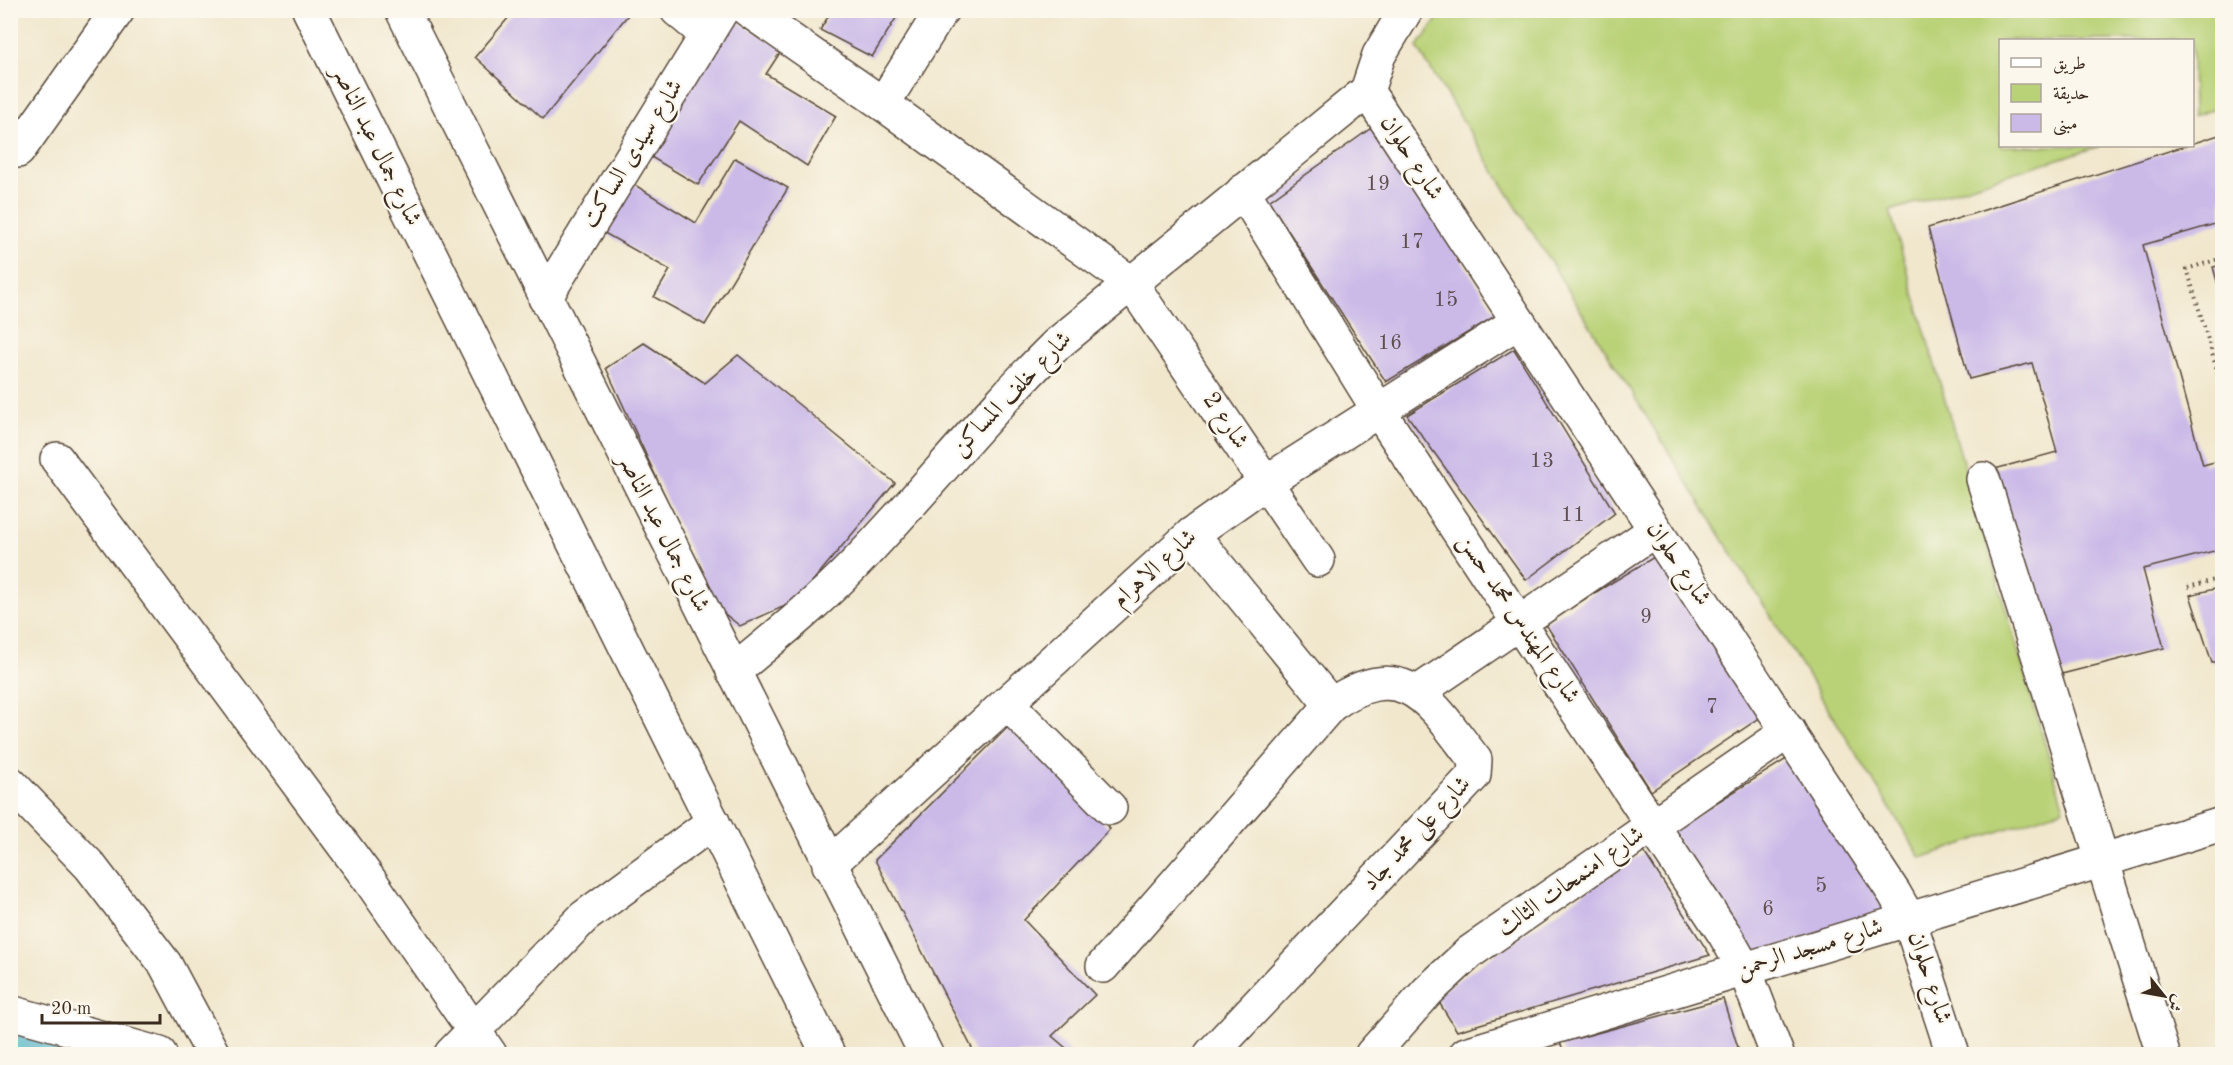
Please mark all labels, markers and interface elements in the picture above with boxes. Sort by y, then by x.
legend [1999,39,2194,147]
text: طريق [2053,55,2086,75]
street label: شارع جمال عبد الناصر [320,60,425,232]
street label: شارع سيدى الساكت [577,75,693,236]
text: حديقة [2053,85,2089,104]
street label: شارع حلوان [1370,111,1447,208]
text: مبنى [2053,115,2078,136]
house number: 19 [1366,174,1390,195]
house number: 17 [1400,232,1424,253]
house number: 15 [1434,290,1458,311]
street label: شارع خلف المساكن [946,327,1081,465]
house number: 16 [1378,333,1402,354]
street label: شارع 2 [1193,388,1252,457]
street label: شارع جمال عبد الناصر [606,447,713,619]
house number: 13 [1530,451,1554,472]
house number: 11 [1561,505,1585,526]
street label: شارع حلوان [1636,518,1715,614]
street label: شارع الاهرام [1108,525,1206,618]
street label: شارع المهندس محمد حسن [1447,530,1584,711]
house number: 9 [1640,607,1652,628]
house number: 7 [1706,697,1718,718]
street label: شارع على محمد جاد [1358,772,1480,900]
street label: شارع امنمحات الثالث [1493,822,1652,946]
house number: 5 [1815,876,1827,897]
house number: 6 [1762,899,1774,920]
street label: شارع مسجد الرحمن [1734,914,1888,988]
street label: شارع حلوان [1897,929,1955,1029]
north arrow [2134,966,2194,1026]
scale bar [42,987,160,1025]
text: ش [2164,992,2186,1014]
text: 20 m [51,1000,91,1018]

